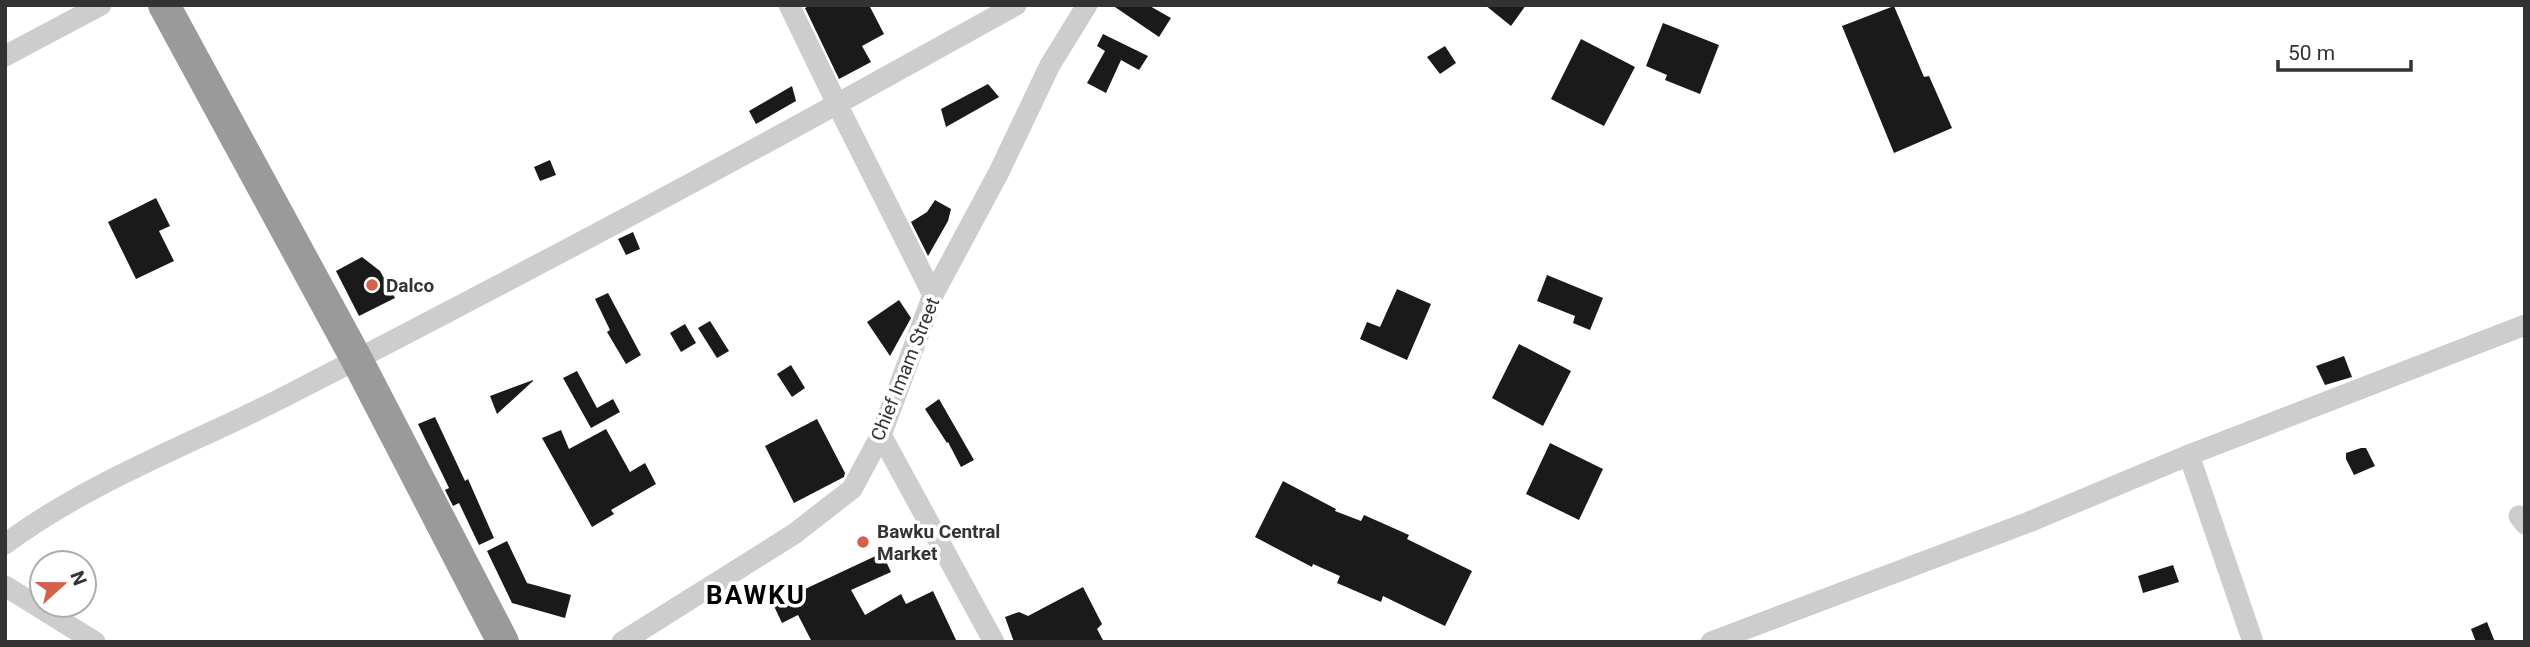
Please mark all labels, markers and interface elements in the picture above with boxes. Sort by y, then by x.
scale bar [2278,28,2411,72]
text: 50 m [2288,41,2335,65]
place label: Dalco [386,274,434,297]
marker: Dalco [364,277,380,293]
street label: Chief Imam Street [866,294,944,444]
place label: Bawku Central Market [877,520,1000,565]
marker: Bawku Central Market [855,534,871,550]
north arrow [28,549,98,619]
text: N [65,568,92,588]
district label: BAWKU [706,580,806,610]

